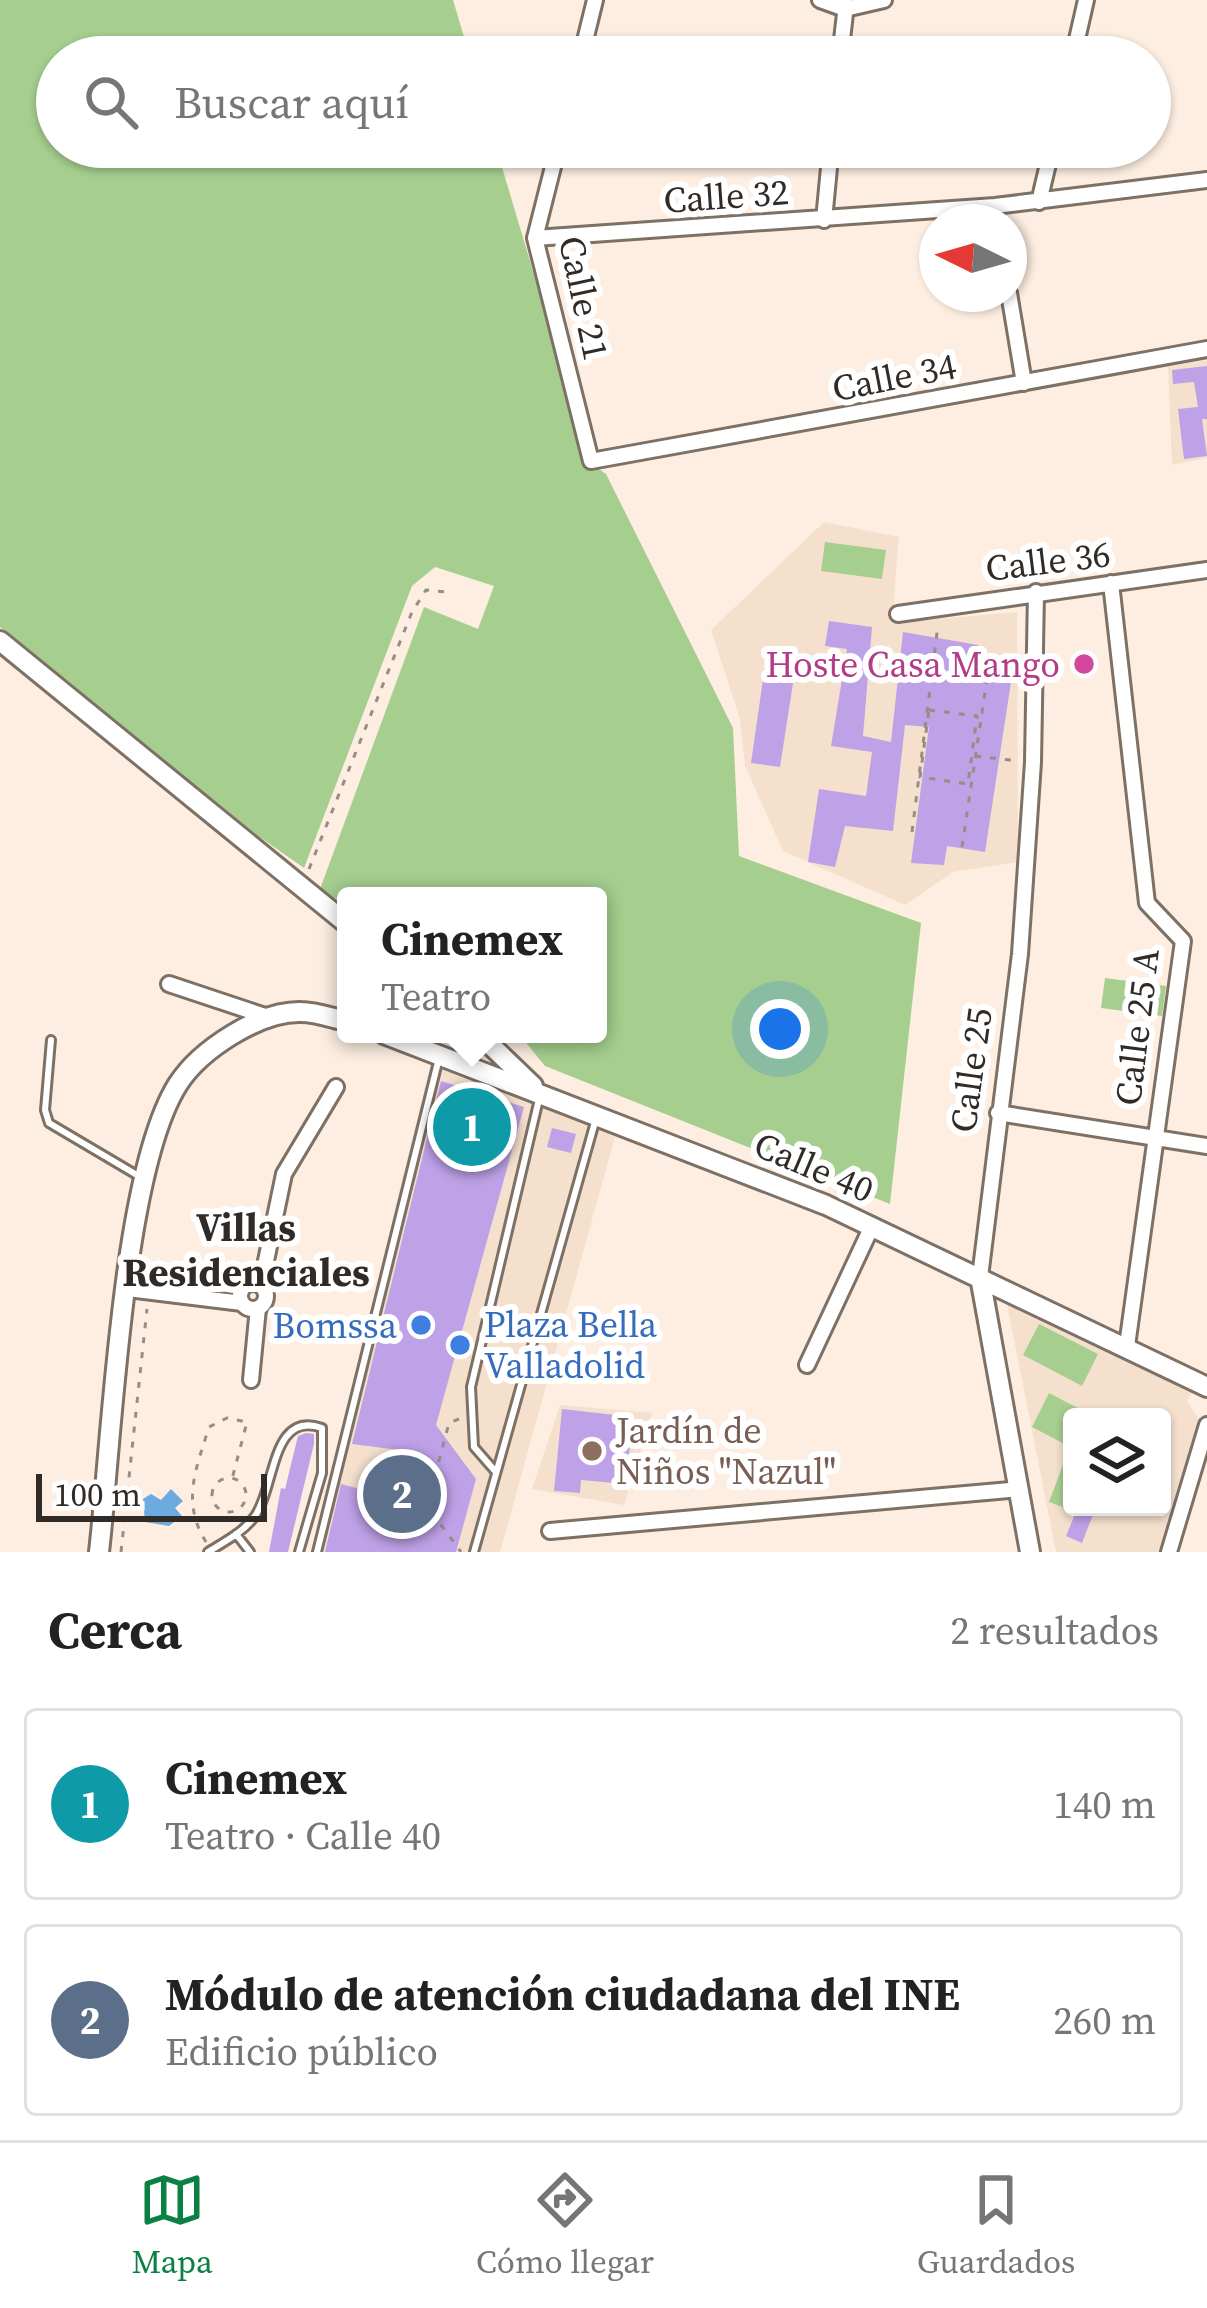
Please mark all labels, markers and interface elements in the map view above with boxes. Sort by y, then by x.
search box [36,36,1171,168]
icon: search [78,69,144,135]
text: Buscar aquí [174,71,409,133]
street label: Calle 32 [662,167,790,225]
north arrow [919,204,1027,312]
street label: Calle 21 [547,232,621,364]
street label: Calle 34 [828,341,960,413]
street label: Calle 36 [983,529,1113,593]
place label: Hoste Casa Mango [765,640,1060,689]
marker: Hoste Casa Mango [1071,651,1097,677]
popup [337,887,607,1043]
text: Cinemex [381,908,563,970]
street label: Calle 25 A [1103,946,1171,1108]
text: Teatro [381,970,491,1023]
your location [750,999,810,1059]
street label: Calle 25 [938,1005,1004,1135]
pin: 1 [433,1082,511,1172]
street label: Calle 40 [747,1120,881,1214]
district label: Villas Residenciales [122,1201,370,1299]
place label: Plaza Bella Valladolid [484,1300,658,1390]
place label: Bomssa [273,1301,398,1350]
marker: Bomssa [408,1312,434,1338]
marker: Plaza Bella Valladolid [447,1332,473,1358]
place label: Jardín de Niños "Nazul" [615,1406,836,1496]
map controls [1063,1408,1171,1516]
button: layers [1063,1408,1171,1516]
marker: Jardín de Niños "Nazul" [579,1438,605,1464]
pin: 2 [363,1449,441,1539]
scale bar [36,1468,267,1521]
text: 100 m [54,1472,141,1517]
text: Cerca [48,1595,182,1665]
text: 2 resultados [950,1604,1159,1657]
text: Cinemex [165,1747,347,1809]
text: 1 [79,1778,101,1831]
text: 140 m [1053,1778,1156,1831]
text: Teatro · Calle 40 [165,1809,441,1862]
text: Módulo de atención ciudadana del INE [165,1963,960,2025]
text: 2 [79,1994,101,2047]
text: 260 m [1053,1994,1156,2047]
text: Edificio público [165,2025,438,2078]
tab: Mapa [132,2167,213,2284]
tab: Cómo llegar [476,2167,654,2284]
tab: Guardados [917,2167,1075,2284]

